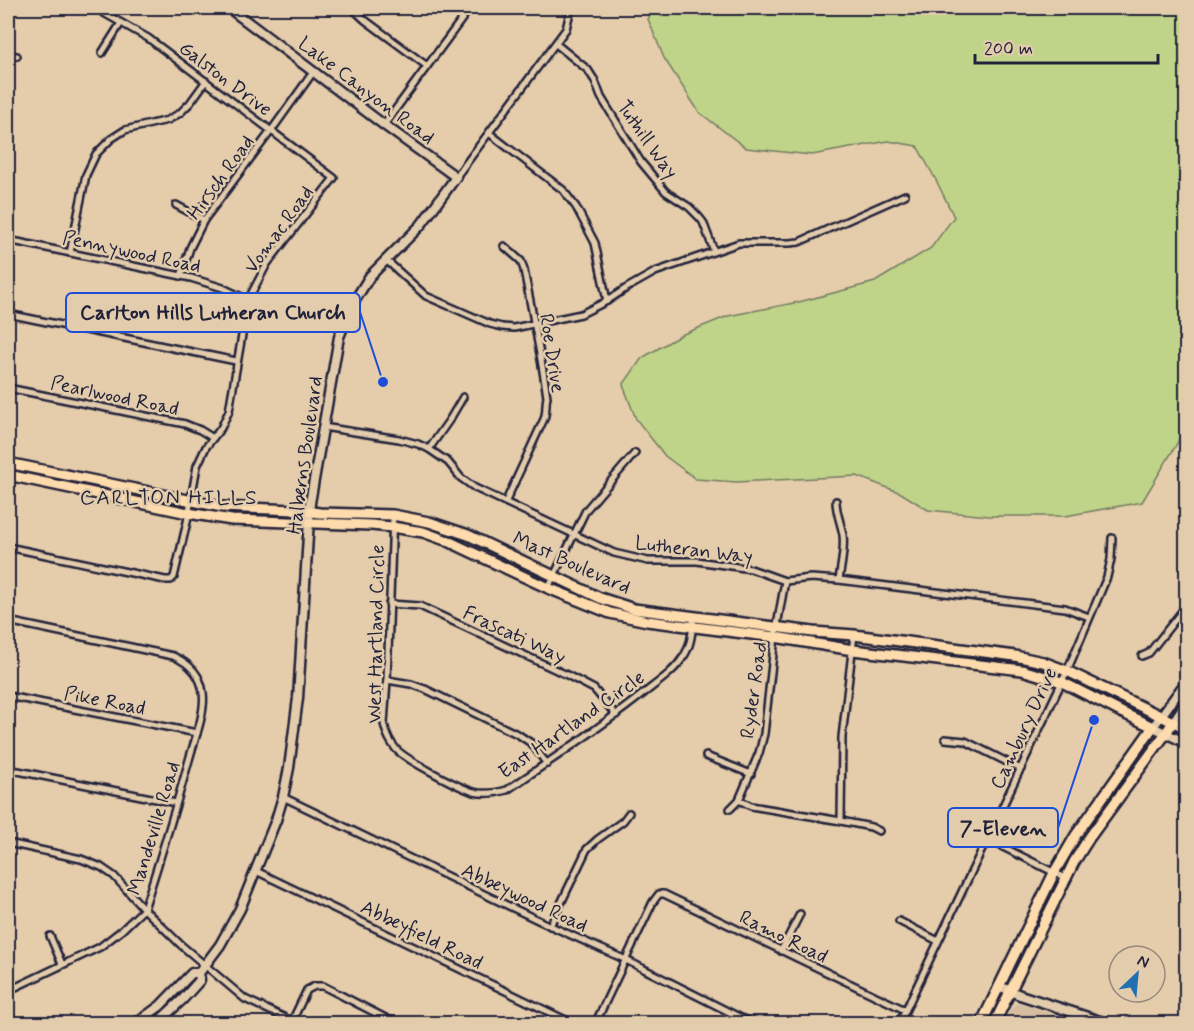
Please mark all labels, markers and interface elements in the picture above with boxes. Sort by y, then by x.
scale bar [975,27,1158,65]
street label: Lake Canyon Road [292,31,440,152]
street label: Galston Drive [173,35,277,123]
text: 200 m [984,37,1033,61]
street label: Tuthill Way [610,95,684,185]
street label: Hirsch Road [181,130,261,226]
street label: Vomac Road [238,180,320,279]
street label: Pennywood Road [60,225,203,280]
callout: Carlton Hills Lutheran Church [66,293,360,332]
text: Carlton Hills Lutheran Church [80,299,346,327]
street label: Roe Drive [532,312,571,395]
street label: Pearlwood Road [48,370,181,423]
street label: Halberns Boulevard [281,374,330,536]
district label: CARLTON HILLS [80,484,258,512]
street label: Mast Boulevard [508,525,635,601]
street label: Lutheran Way [634,530,754,571]
street label: West Hartland Circle [361,544,392,724]
street label: Frascati Way [458,600,570,671]
street label: Ryder Road [734,640,775,740]
street label: Cambury Drive [984,663,1064,794]
street label: East Hartland Circle [493,665,650,786]
street label: Pike Road [62,680,148,723]
street label: Mandeville Road [121,758,188,899]
callout: 7-Eleven [948,808,1058,847]
text: 7-Eleven [960,815,1047,843]
street label: Abbeywood Road [457,857,592,939]
street label: Abbeyfield Road [356,894,487,977]
street label: Ramo Road [735,904,832,970]
north arrow [1107,944,1167,1004]
text: N [1134,950,1152,974]

